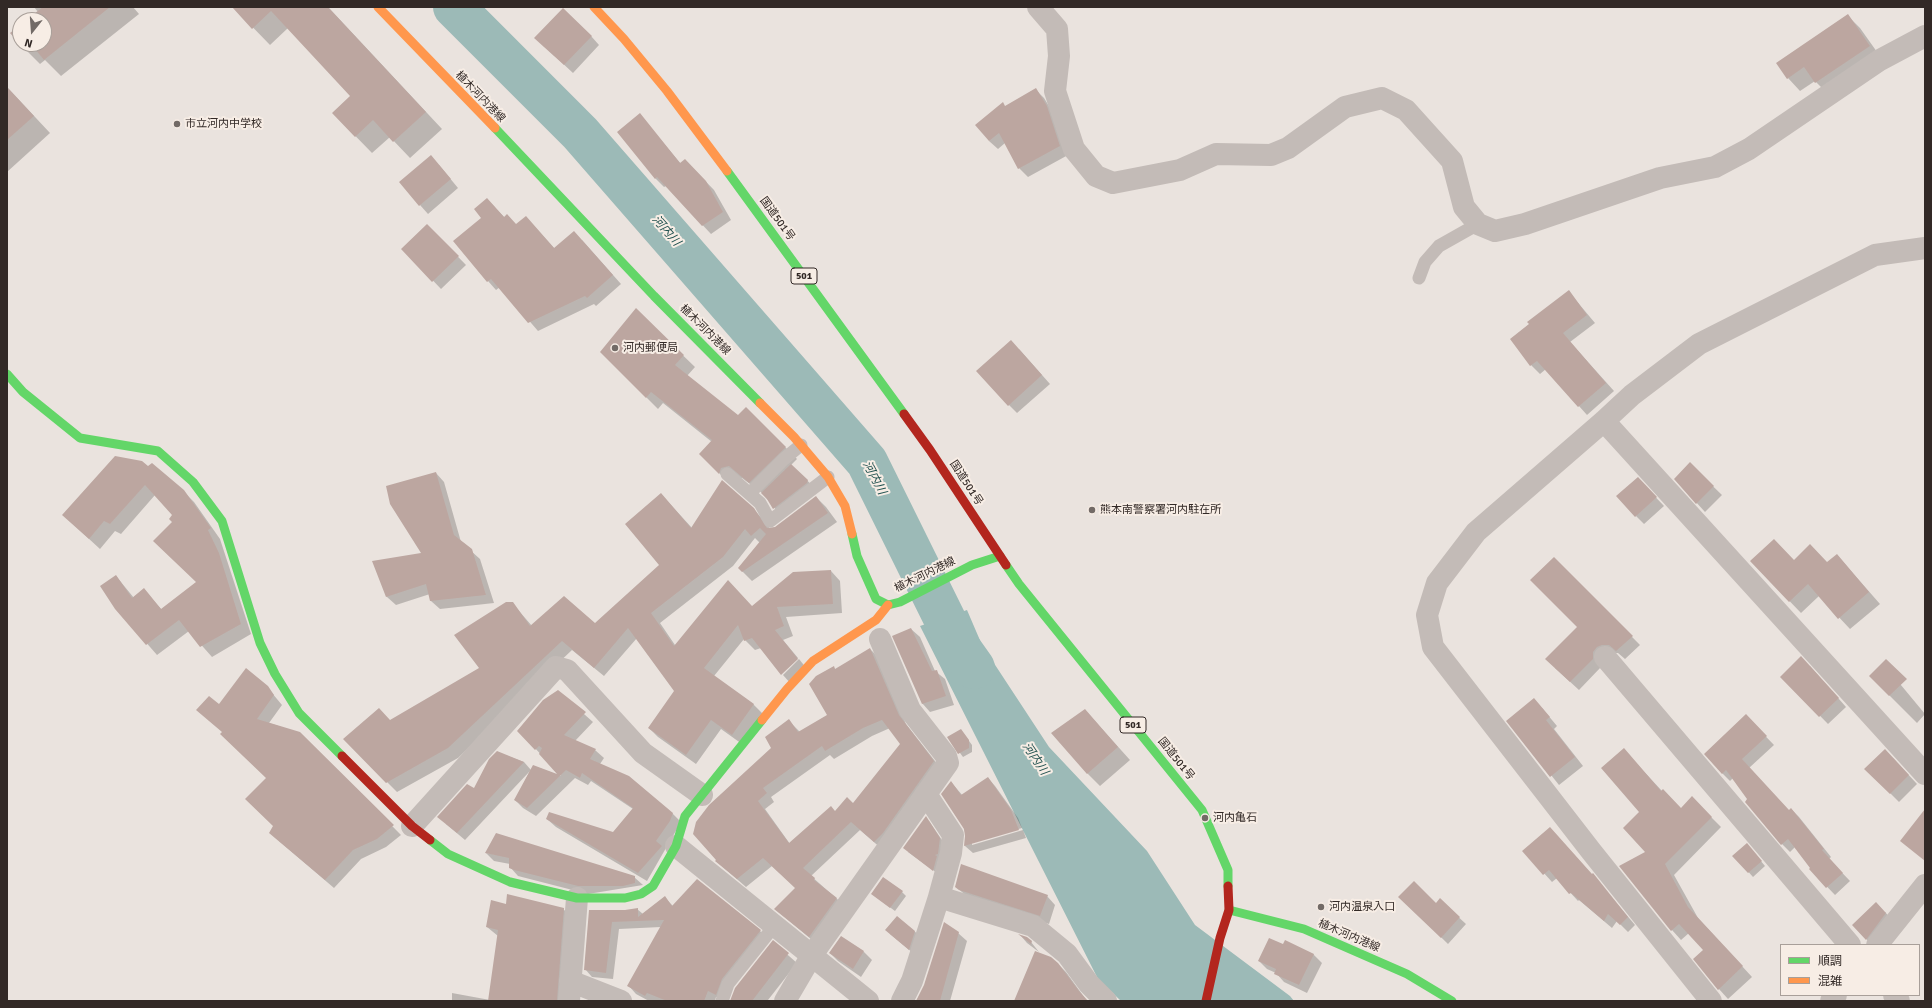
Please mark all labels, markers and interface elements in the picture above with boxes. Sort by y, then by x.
north arrow [12,12,52,52]
text: N [23,36,34,50]
street label: 植木河内港線 [452,69,508,125]
place label: 市立河内中学校 [185,117,262,131]
marker: 市立河内中学校 [172,119,182,129]
street label: 国道501号 [757,195,797,243]
water label: 河内川 [649,213,683,249]
road number: 501 [791,268,817,284]
street label: 植木河内港線 [677,302,733,358]
place label: 河内郵便局 [623,341,678,355]
marker: 河内郵便局 [610,343,620,353]
street label: 国道501号 [947,458,985,508]
water label: 河内川 [859,459,889,497]
place label: 熊本南警察署河内駐在所 [1100,503,1221,517]
marker: 熊本南警察署河内駐在所 [1087,505,1097,515]
street label: 植木河内港線 [892,555,958,595]
road number: 501 [1120,717,1146,733]
street label: 国道501号 [1155,735,1197,783]
water label: 河内川 [1019,740,1051,778]
place label: 河内亀石 [1213,811,1257,825]
marker: 河内亀石 [1200,813,1210,823]
place label: 河内温泉入口 [1329,900,1395,914]
marker: 河内温泉入口 [1316,902,1326,912]
street label: 植木河内港線 [1316,917,1382,955]
legend [1780,944,1920,996]
text: 順調 [1818,954,1842,969]
text: 混雑 [1818,974,1842,989]

